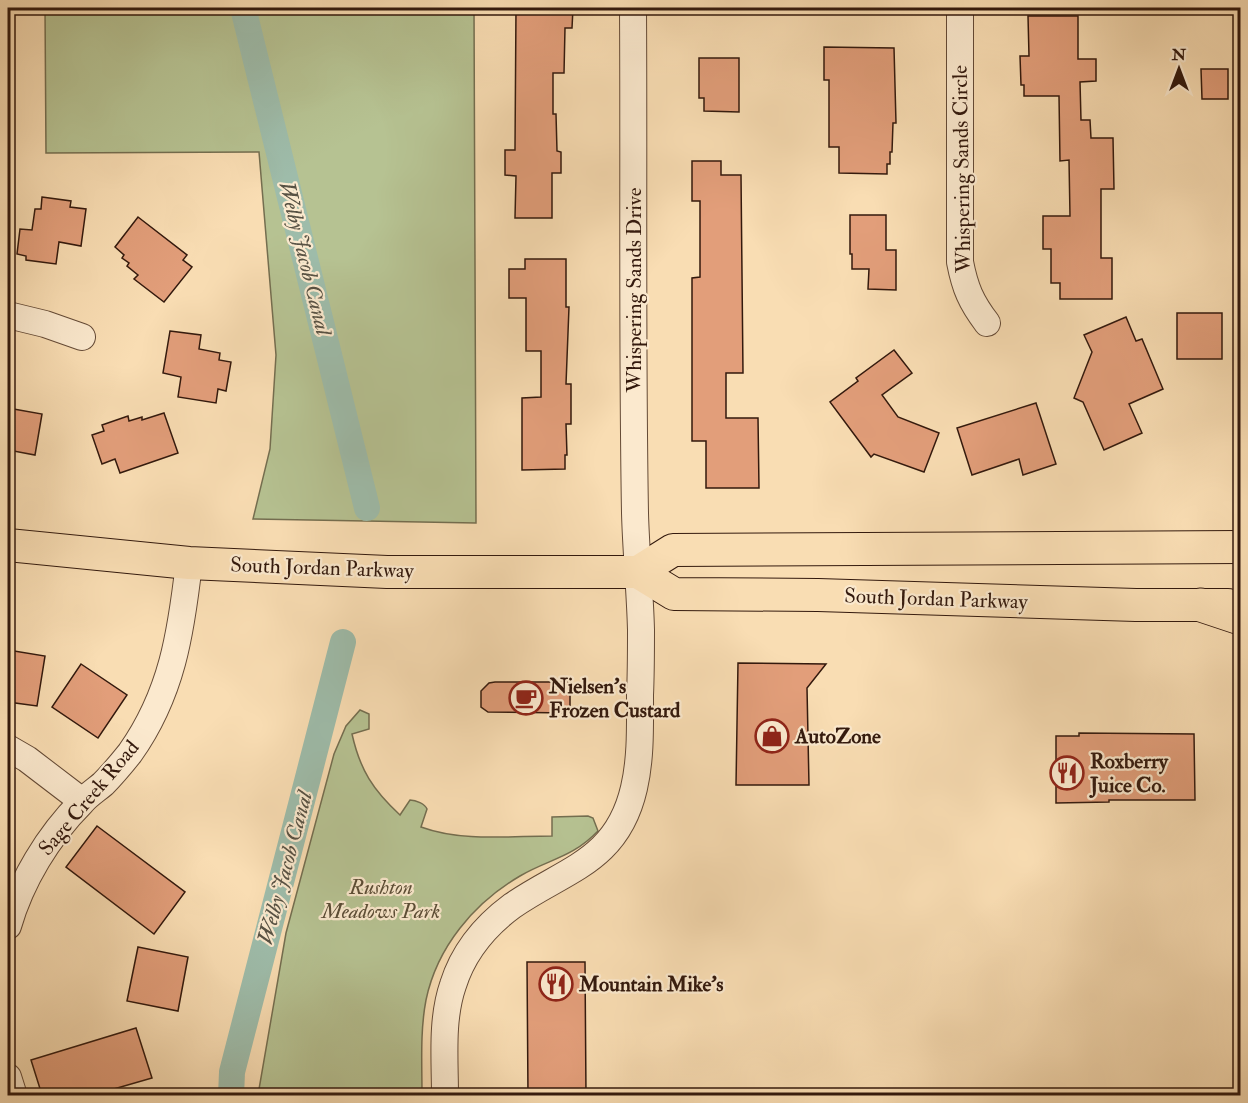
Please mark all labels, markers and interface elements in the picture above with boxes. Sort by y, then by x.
north arrow [1149,39,1209,99]
text: N [1171,45,1187,65]
street label: Whispering Sands Circle [947,65,977,274]
water label: Welby Jacob Canal [272,178,338,340]
street label: Whispering Sands Drive [621,187,648,393]
street label: South Jordan Parkway [230,551,415,585]
street label: South Jordan Parkway [844,582,1029,616]
place label: Nielsen's Frozen Custard [548,673,681,724]
cafe icon: Nielsen's Frozen Custard [508,680,544,716]
shop icon: AutoZone [754,718,790,754]
place label: AutoZone [794,723,881,750]
street label: Sage Creek Road [33,734,146,861]
place label: Roxberry Juice Co. [1089,748,1169,799]
restaurant icon: Roxberry Juice Co. [1049,755,1085,791]
water label: Welby Jacob Canal [251,786,319,948]
park label: Rushton Meadows Park [320,874,440,925]
restaurant icon: Mountain Mike's [538,966,574,1002]
place label: Mountain Mike's [578,971,724,998]

